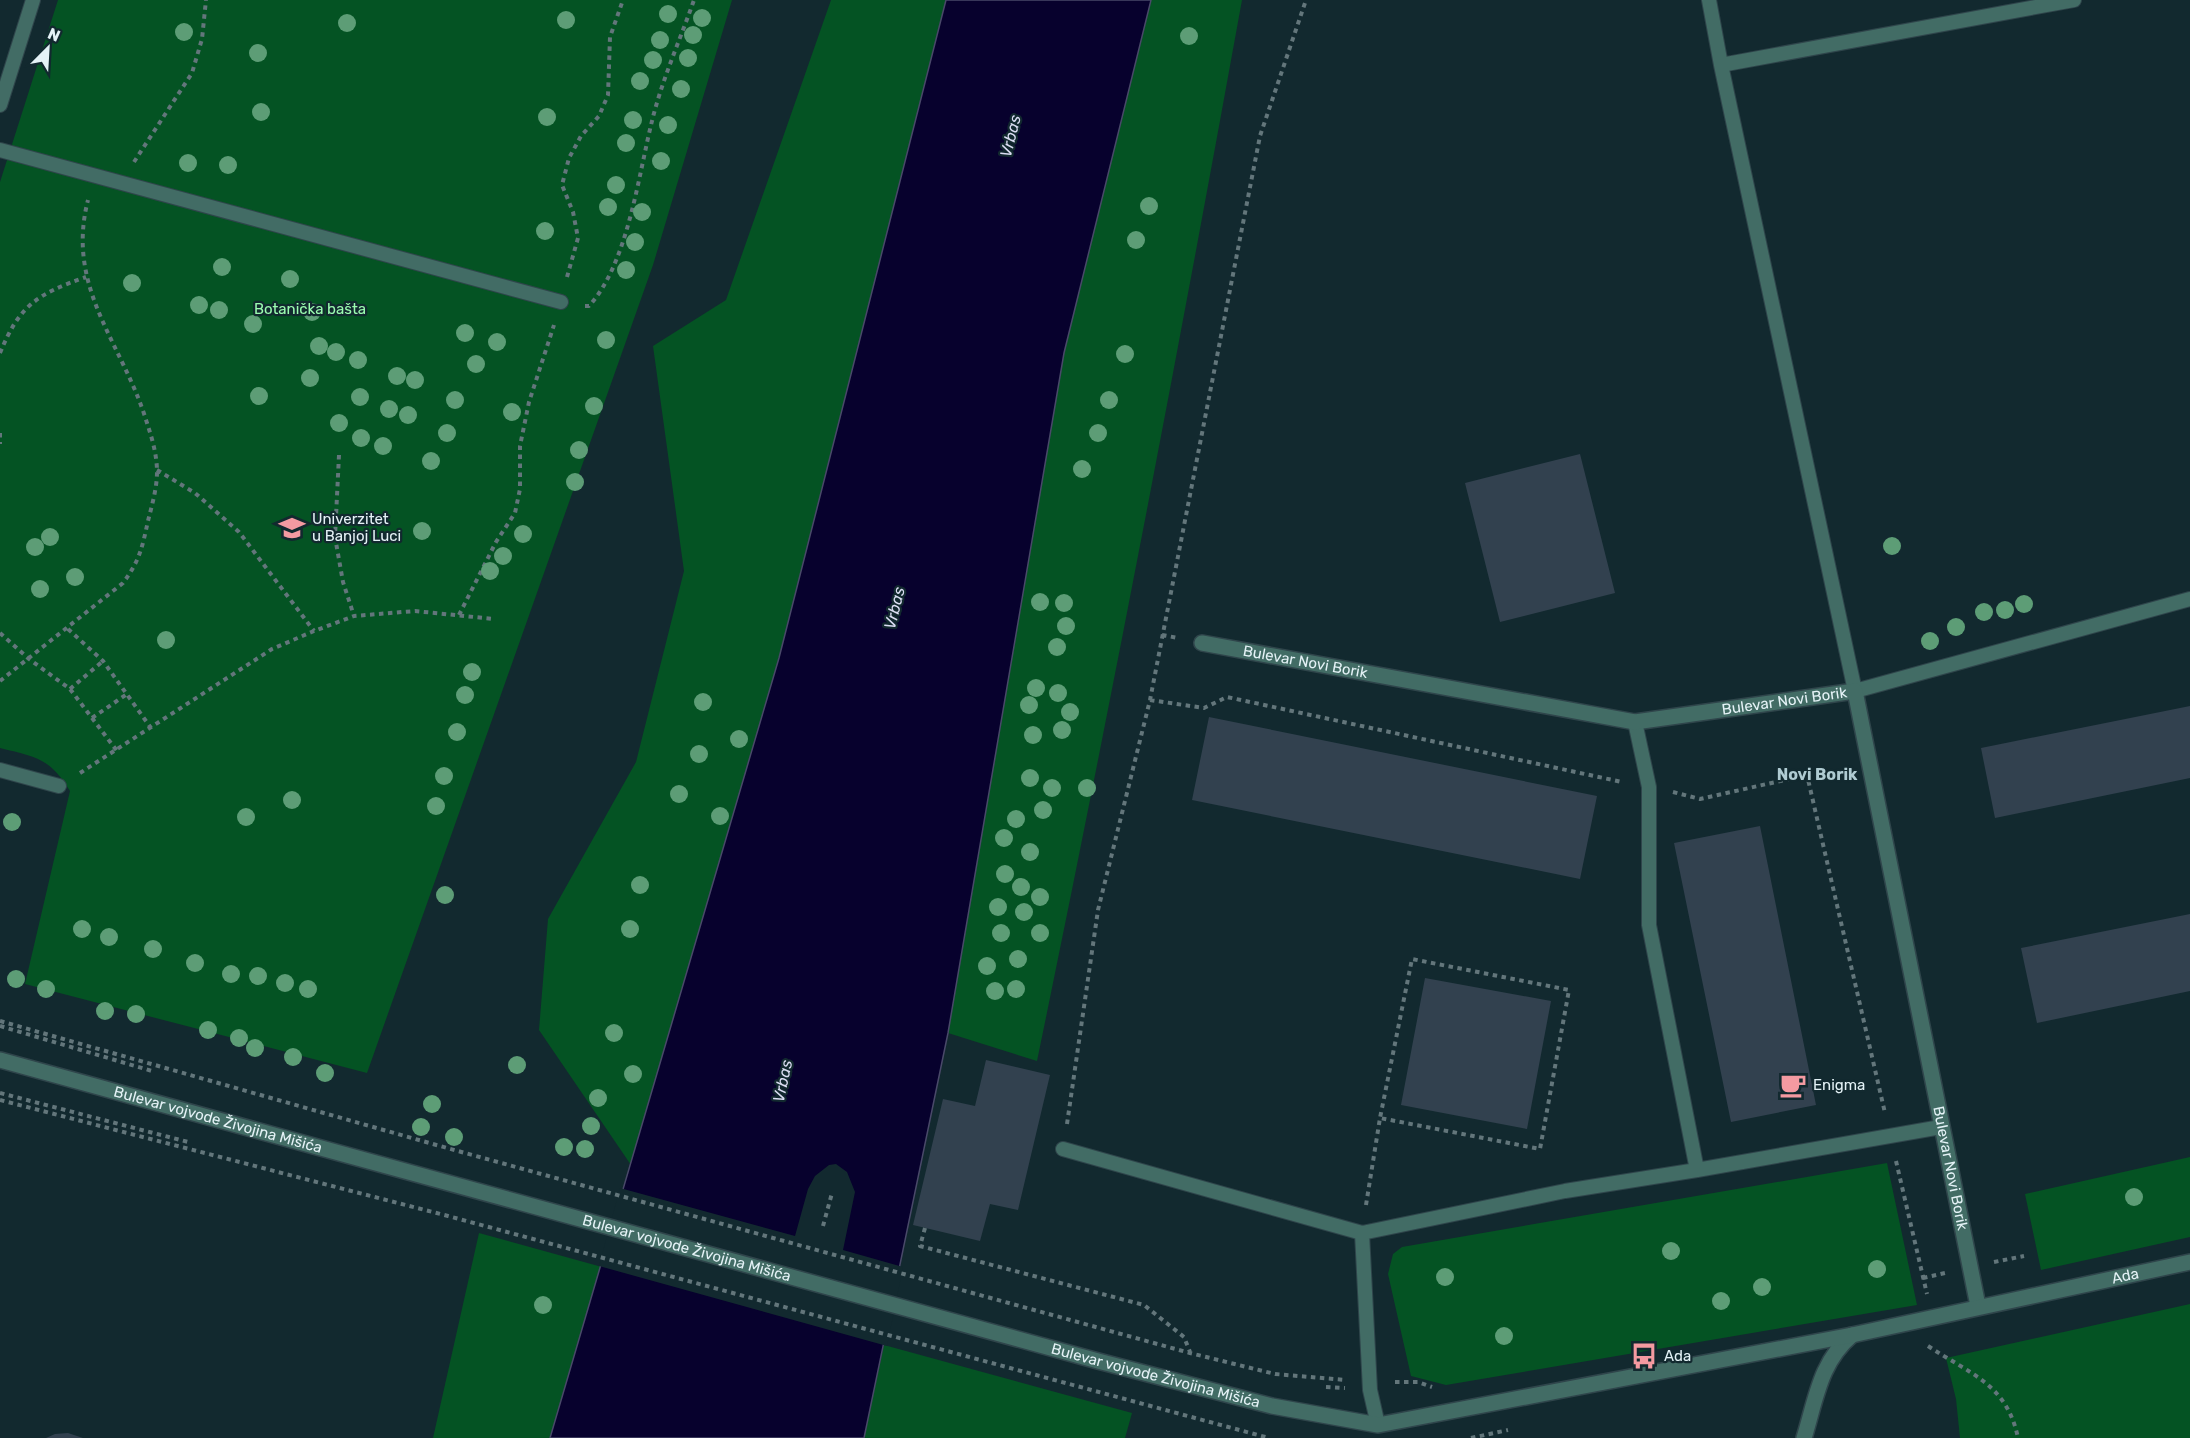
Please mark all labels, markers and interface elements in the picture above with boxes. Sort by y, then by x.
north arrow [18,18,78,78]
text: N [45,24,63,46]
water label: Vrbas [996,113,1025,159]
park label: Botanička bašta [254,300,366,318]
place label: Univerzitet u Banjoj Luci [312,510,401,545]
school or university icon: Univerzitet u Banjoj Luci [277,513,307,543]
water label: Vrbas [880,585,909,631]
street label: Bulevar Novi Borik [1242,642,1369,682]
street label: Bulevar Novi Borik [1721,683,1848,719]
district label: Novi Borik [1777,765,1858,784]
water label: Vrbas [769,1058,796,1104]
cafe icon: Enigma [1778,1070,1808,1100]
place label: Enigma [1813,1076,1865,1094]
street label: Bulevar vojvode Živojina Mišića [112,1083,324,1157]
street label: Bulevar Novi Borik [1929,1104,1972,1232]
street label: Bulevar vojvode Živojina Mišića [580,1211,793,1285]
street label: Ada [2110,1264,2140,1288]
street label: Bulevar vojvode Živojina Mišića [1049,1340,1262,1412]
bus stop icon: Ada [1629,1341,1659,1371]
place label: Ada [1664,1347,1691,1365]

